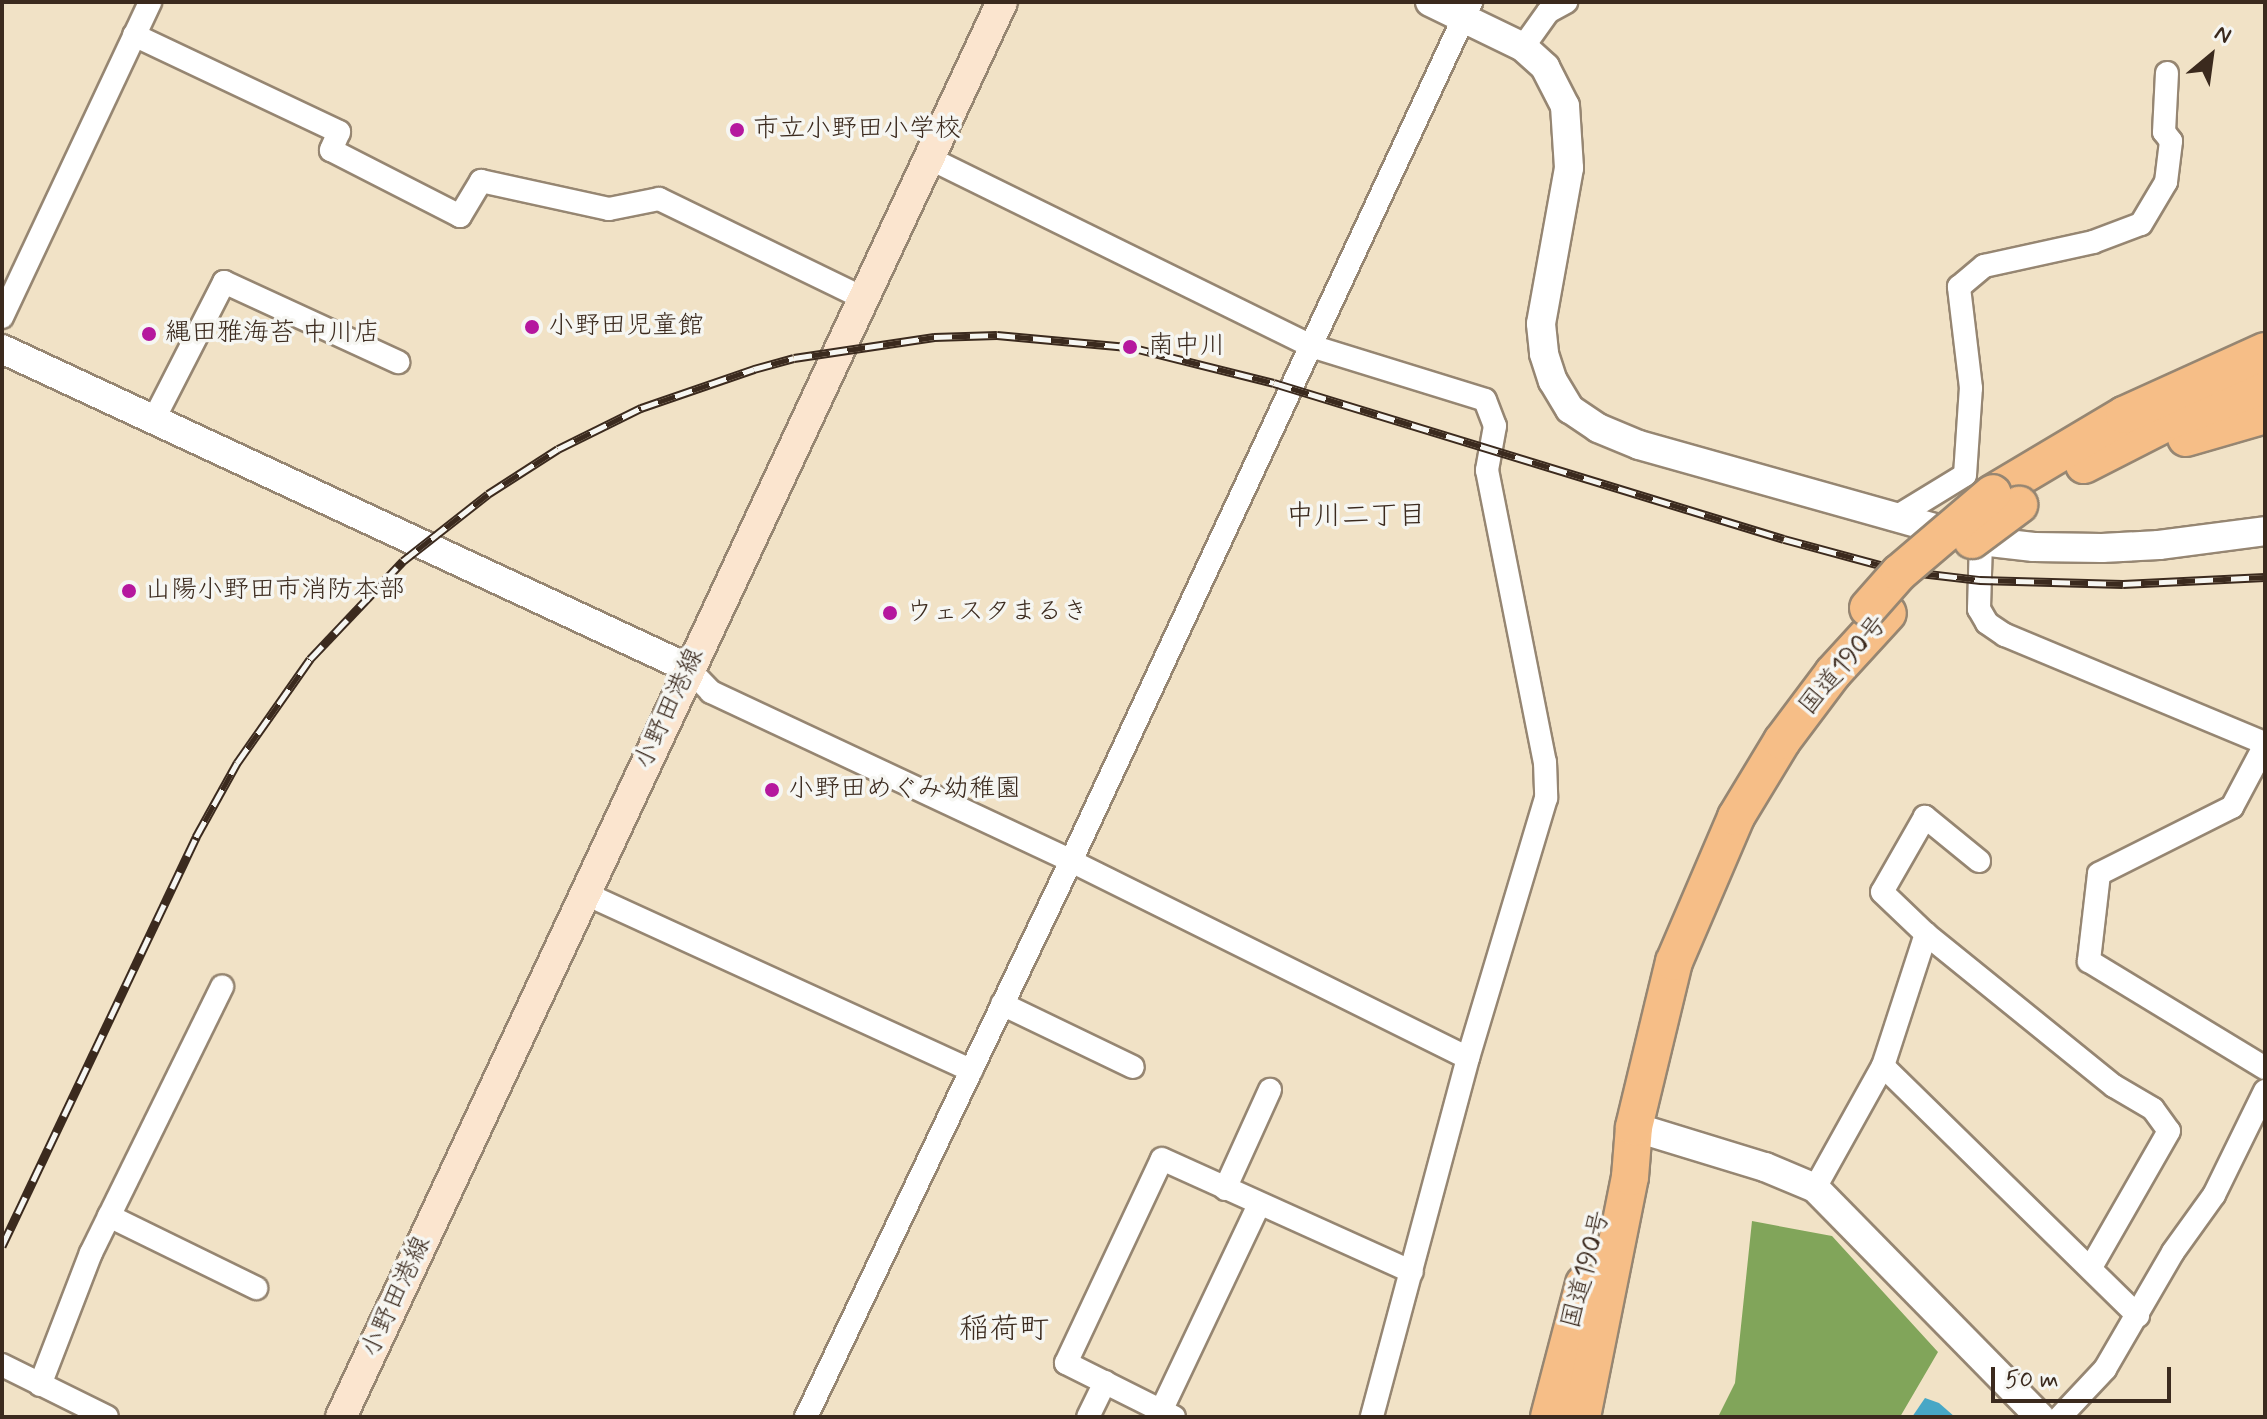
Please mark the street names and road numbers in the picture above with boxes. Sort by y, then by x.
street label: 国道190号 [1793,610,1895,722]
street label: 小野田港線 [628,643,712,775]
street label: 国道190号 [1556,1208,1618,1332]
street label: 小野田港線 [355,1231,439,1363]

